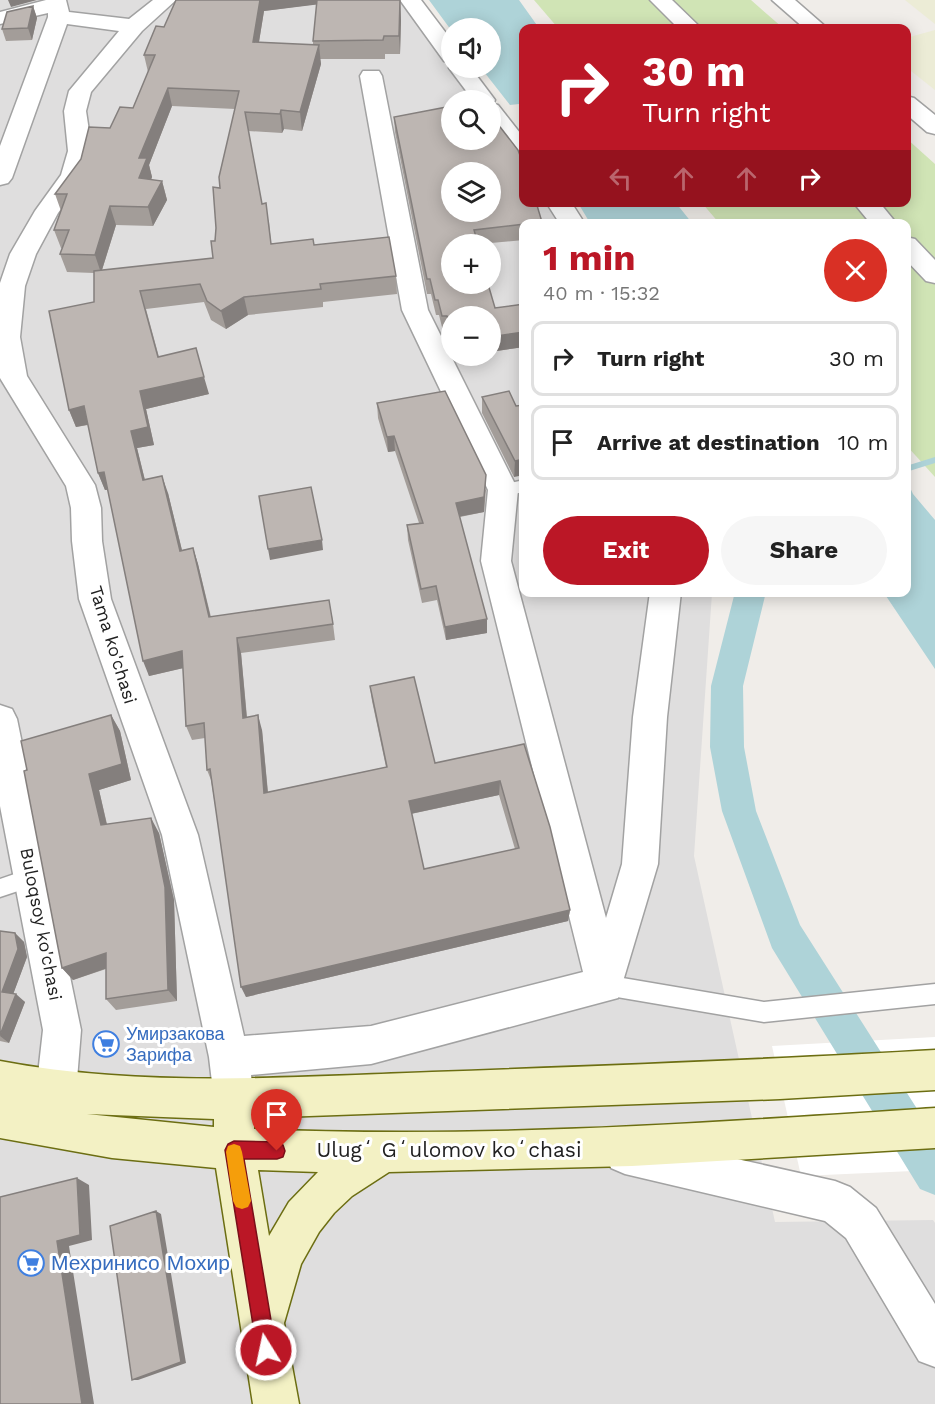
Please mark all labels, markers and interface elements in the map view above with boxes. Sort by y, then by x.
map controls [441,18,501,366]
button: sound [441,18,501,78]
text: 30 m [642,47,746,96]
icon: right [543,48,621,126]
button: search [441,90,501,150]
text: Turn right [642,97,771,129]
button: layers [441,162,501,222]
icon: left [604,162,637,195]
icon: ahead [667,162,700,195]
icon: ahead [730,162,763,195]
icon: right [793,162,826,195]
button: + [441,234,501,294]
text: 1 min [543,237,635,279]
button: close [824,239,887,302]
text: 40 m · 15:32 [543,281,660,305]
button: − [441,306,501,366]
icon: right [546,342,579,375]
text: Turn right [597,346,704,371]
text: 30 m [829,346,884,371]
icon: arrive [546,426,579,459]
text: Arrive at destination [597,430,820,455]
text: 10 m [838,430,888,455]
button: Exit [543,516,709,585]
button: Share [721,516,887,585]
street label: Tama ko'chasi [86,583,141,706]
street label: Buloqsoy ko'chasi [16,846,67,1002]
place label: Умирзакова Зарифа [126,1023,226,1065]
supermarket icon: Умирзакова Зарифа [91,1029,121,1059]
pin [251,1089,302,1151]
icon: arrive [260,1098,293,1131]
street label: Ulugʻ Gʻulomov koʻchasi [316,1137,582,1162]
supermarket icon: Мехринисо Мохир [16,1248,46,1278]
place label: Мехринисо Мохир [51,1250,230,1275]
position arrow [234,1318,298,1382]

